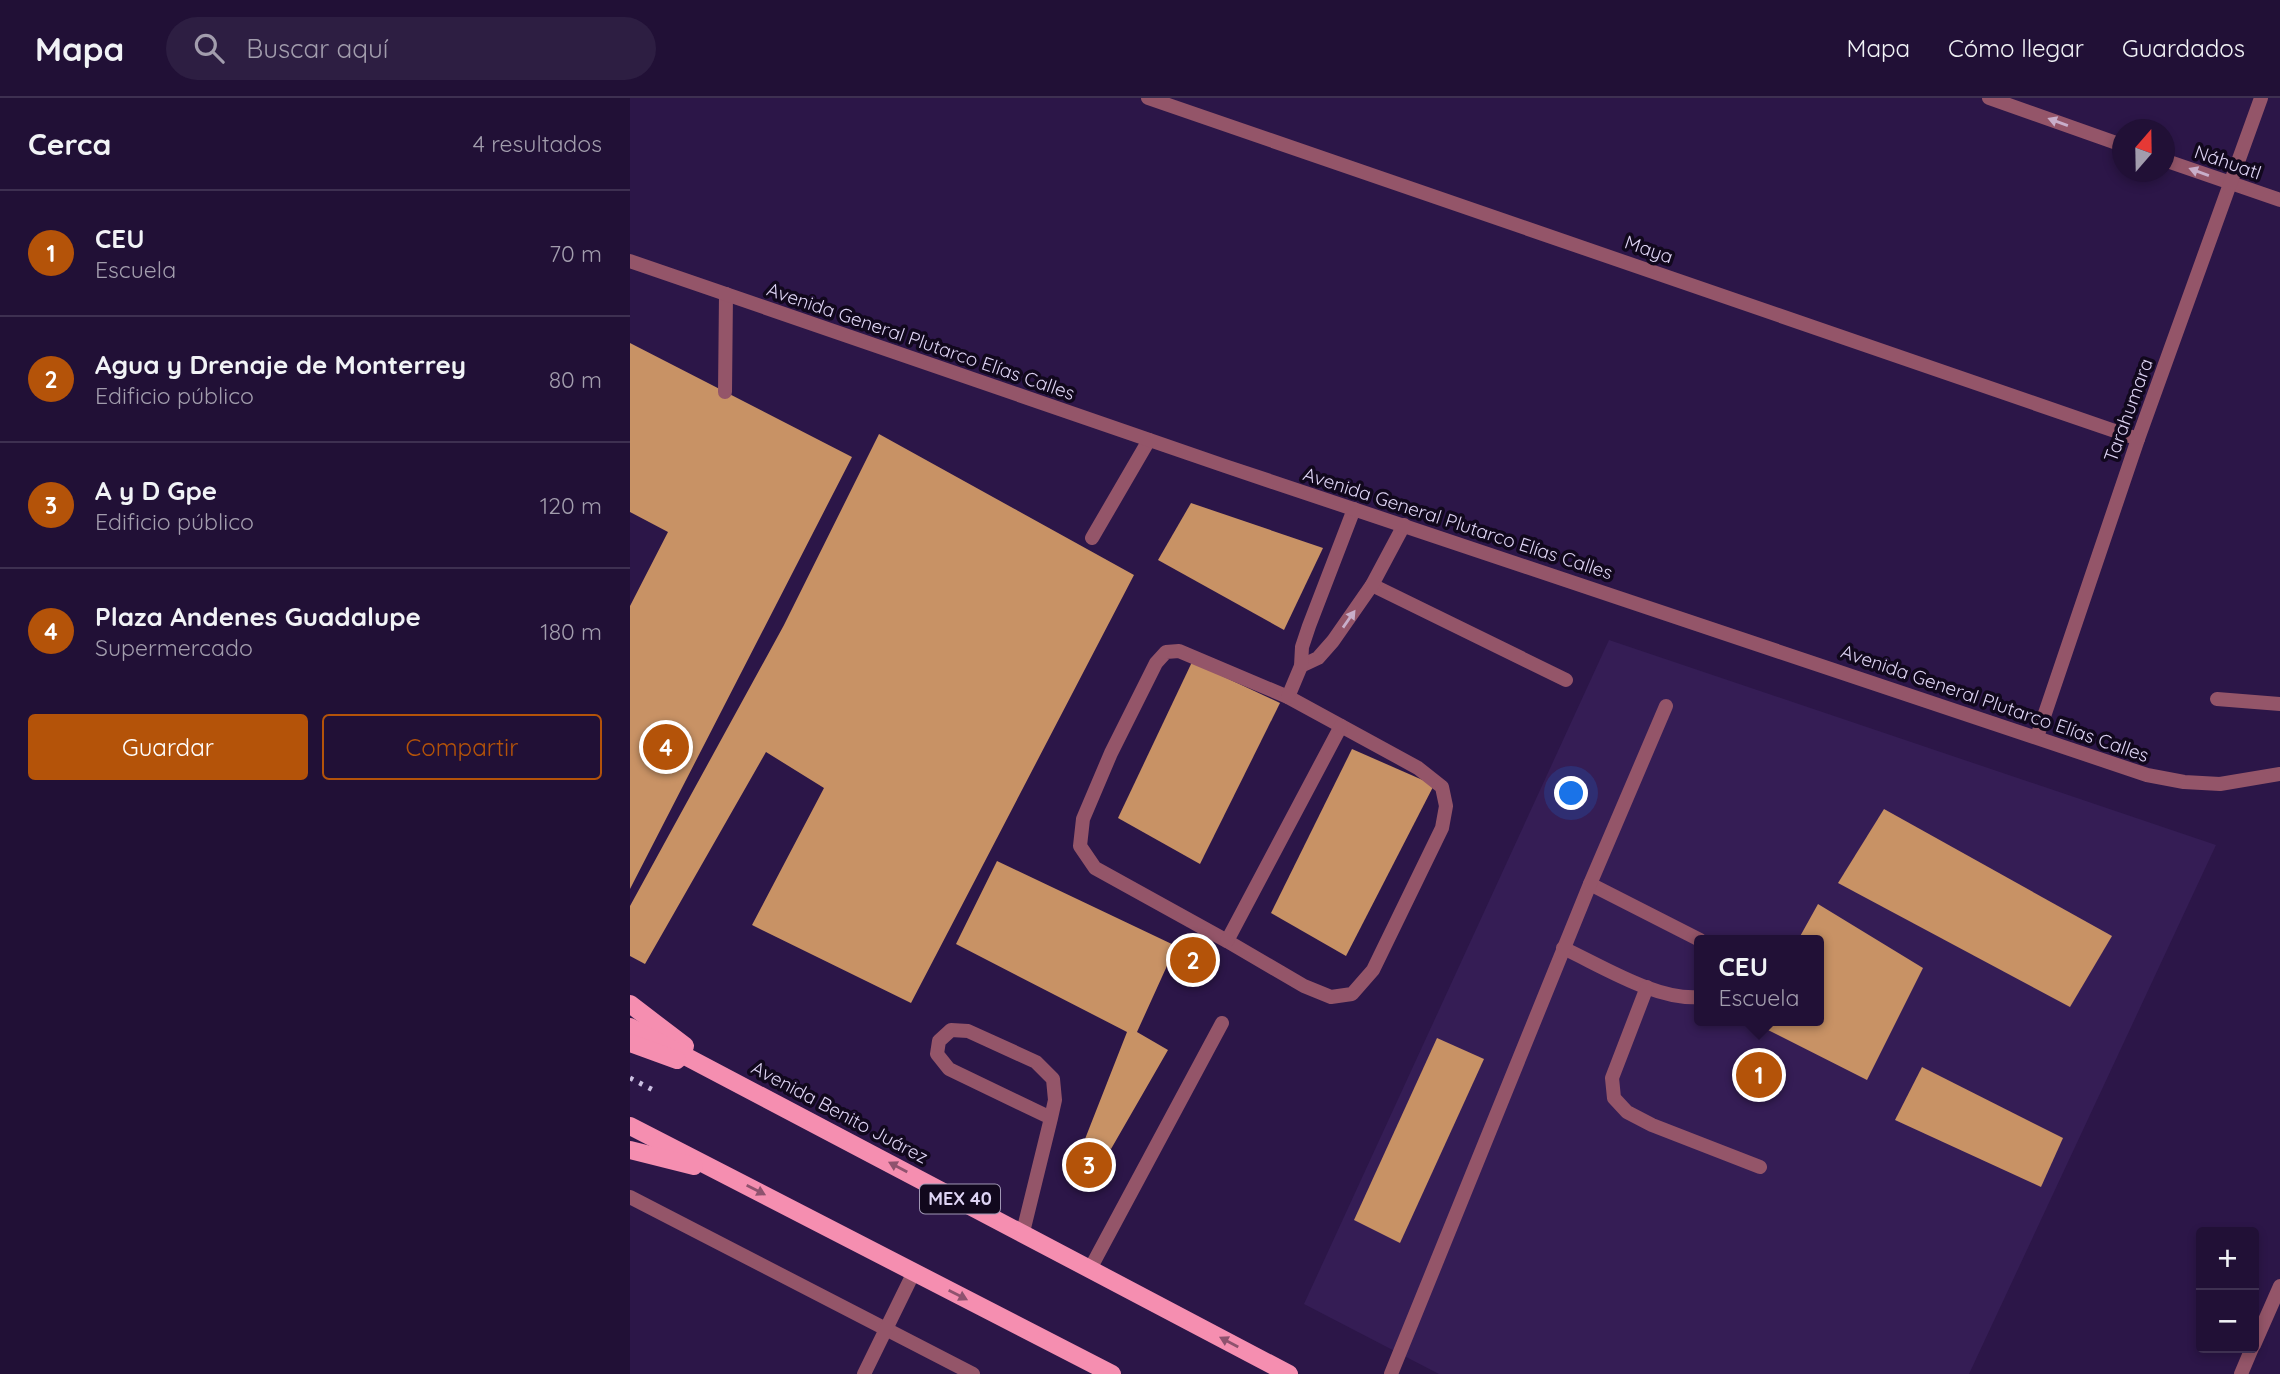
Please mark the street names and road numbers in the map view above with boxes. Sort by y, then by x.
street label: Náhuatl [2191,139,2265,185]
street label: Maya [1622,230,1676,268]
street label: Avenida General Plutarco Elías Calles [764,277,1078,405]
street label: Tarahumara [2098,355,2158,465]
street label: Avenida General Plutarco Elías Calles [1300,461,1616,585]
street label: Avenida General Plutarco Elías Calles [1838,639,2152,767]
street label: Avenida Benito Juárez [747,1055,933,1169]
road number: MEX 40 [920,1184,1000,1214]

